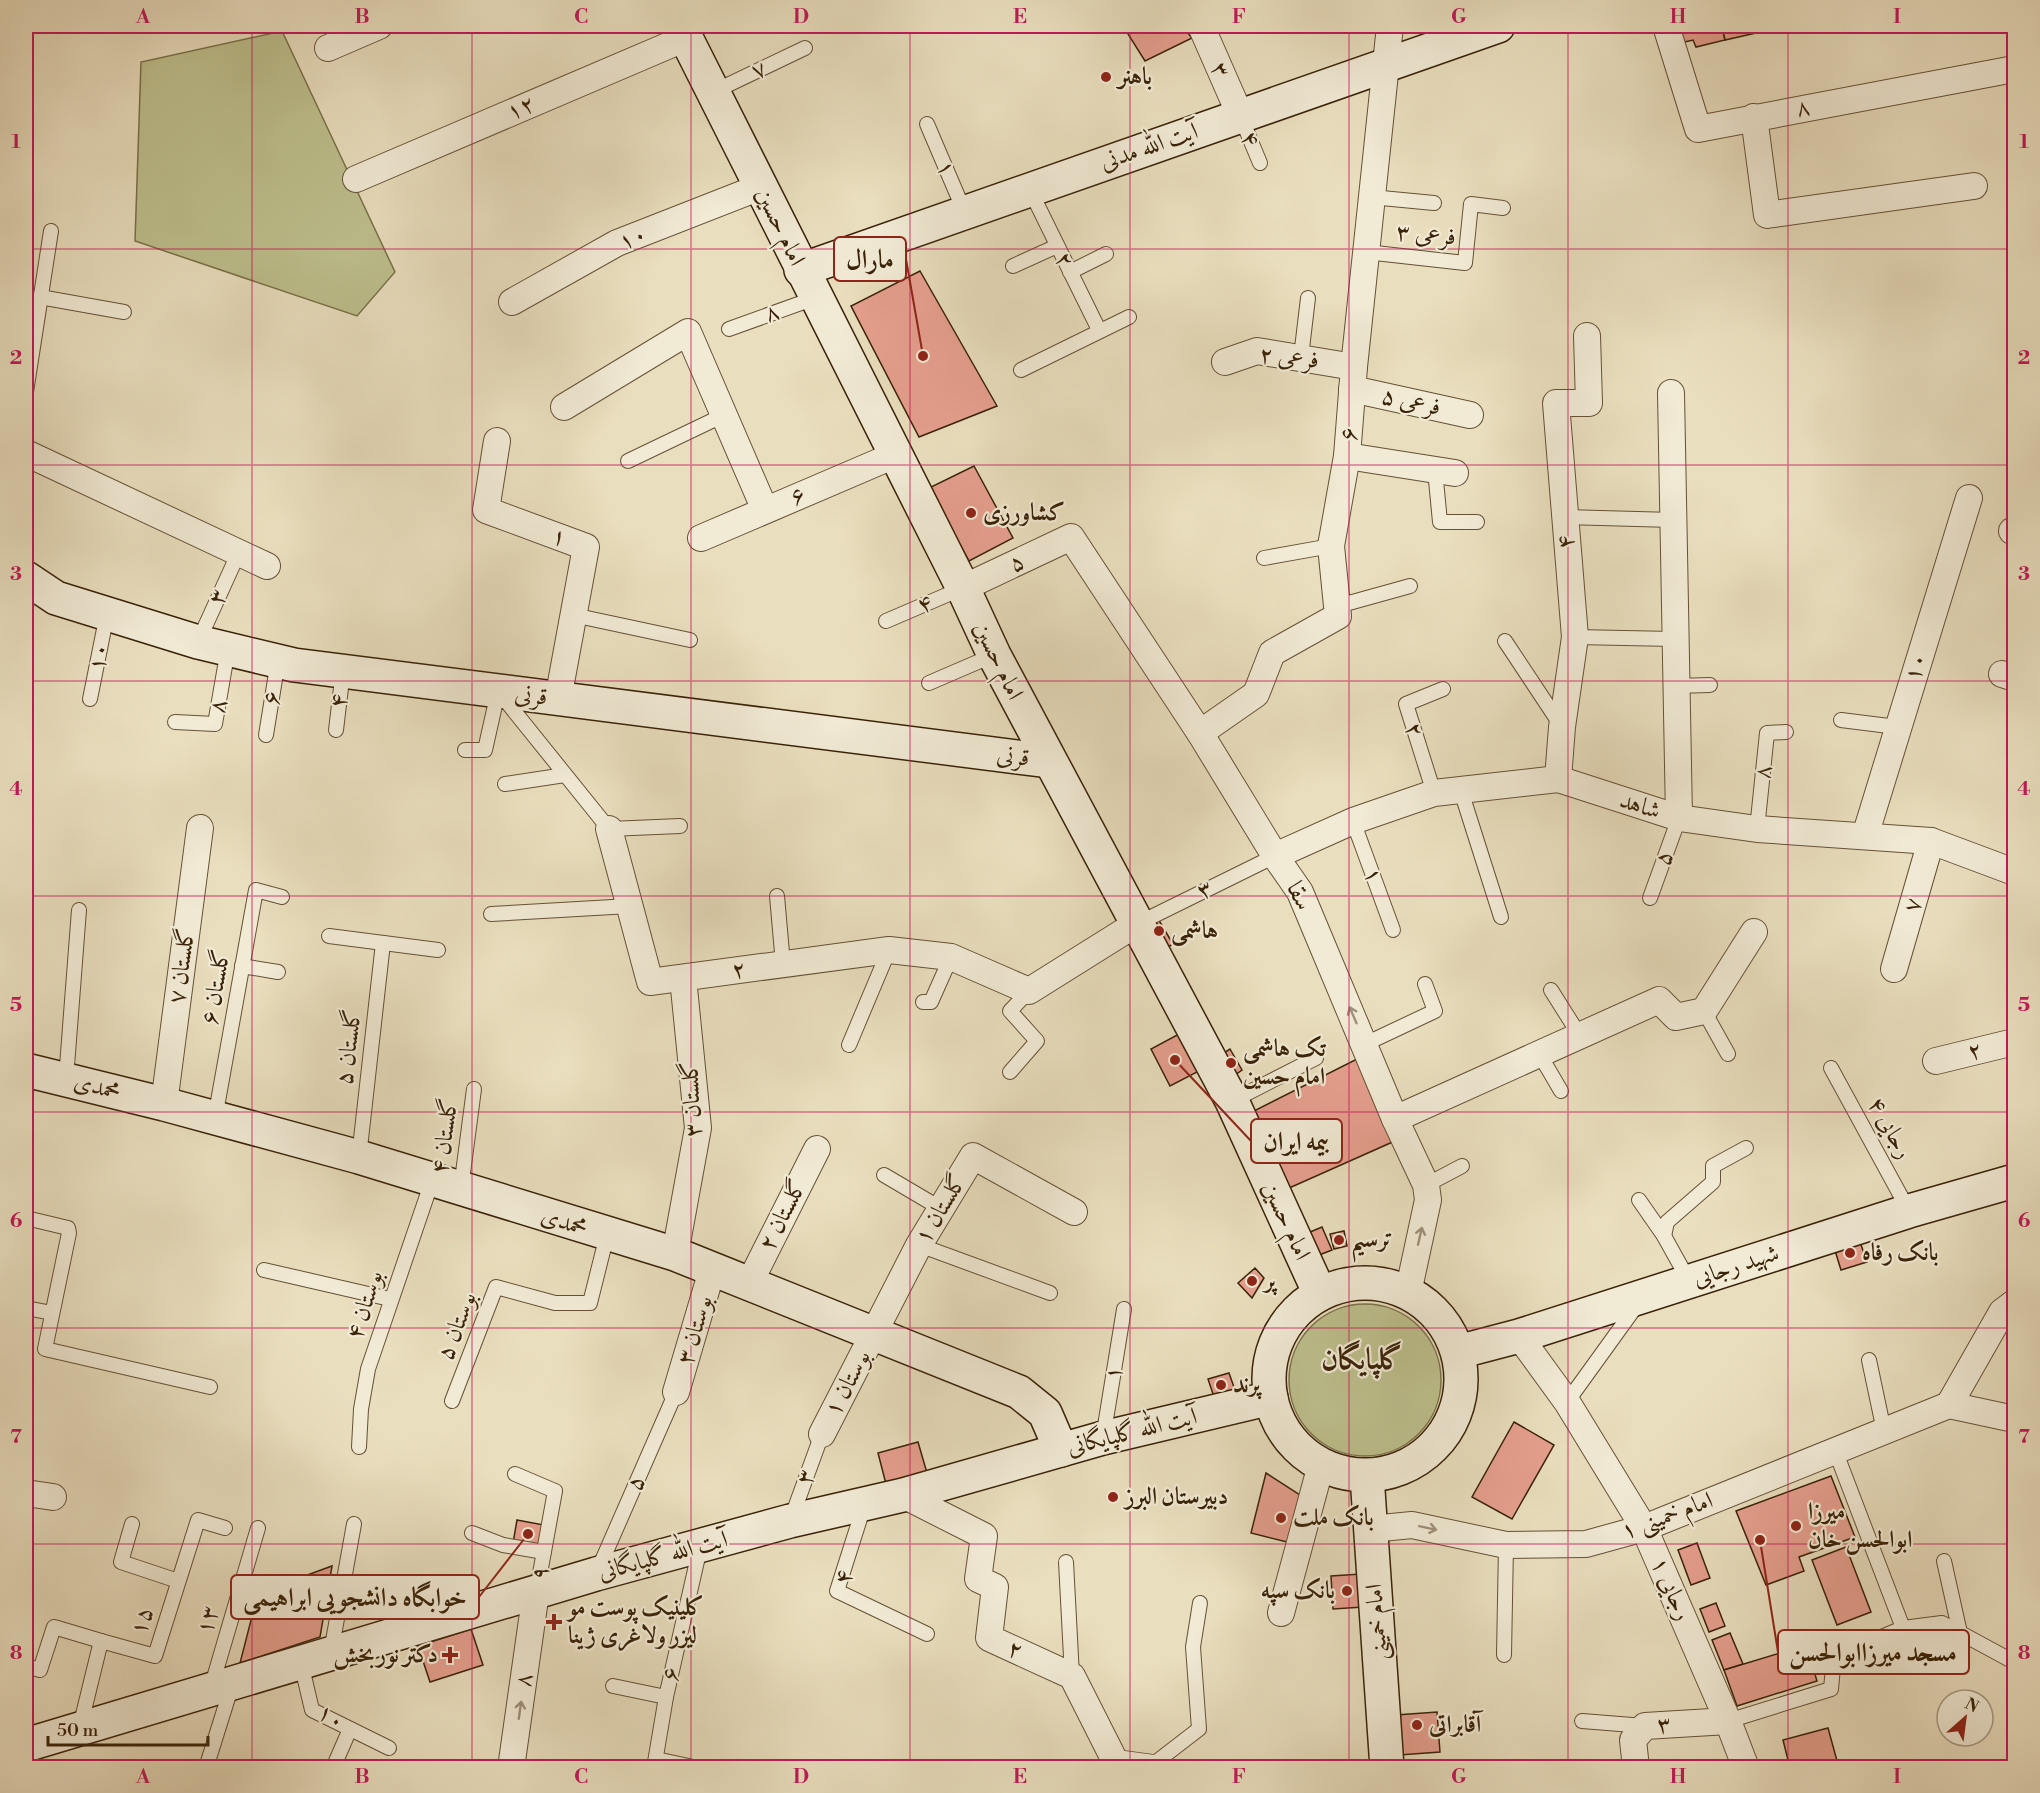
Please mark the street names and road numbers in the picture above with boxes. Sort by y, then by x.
street label: ۷ [746,53,772,87]
street label: ۳ [1203,58,1237,82]
street label: ۱۲ [502,89,540,127]
street label: ۸ [1793,92,1813,124]
street label: آیت الله مدنی [1094,111,1205,178]
street label: ۴ [1233,127,1267,151]
street label: ۱ [929,156,963,180]
street label: امام حسین [744,183,812,273]
street label: فرعی ۳ [1395,217,1457,253]
street label: ۱۰ [614,219,652,257]
street label: ۲ [1047,247,1081,273]
street label: ۸ [760,297,784,329]
street label: فرعی ۲ [1258,340,1320,376]
street label: فرعی ۵ [1379,381,1443,423]
street label: ۶ [1334,426,1364,442]
street label: ۶ [786,479,810,513]
street label: ۱ [547,521,571,553]
street label: ۴ [1550,534,1582,550]
street label: ۵ [1004,546,1030,580]
street label: ۳ [201,584,235,610]
street label: ۴ [913,587,937,621]
street label: امام حسین [962,617,1030,707]
street label: ۱۰ [82,640,116,674]
street label: ۱۰ [1898,649,1934,685]
street label: قرنی [513,679,549,713]
street label: ۶ [256,689,288,707]
street label: ۴ [323,692,355,710]
street label: ۸ [202,696,234,716]
street label: ۲ [1398,719,1430,741]
street label: قرنی [995,740,1031,774]
street label: ۸ [1747,763,1779,781]
street label: شاهد [1616,785,1664,827]
street label: ۵ [1648,846,1680,870]
street label: ۱ [1357,863,1389,887]
street label: ۳ [1192,873,1218,907]
street label: سقا [1279,877,1319,915]
street label: ۷ [1897,894,1929,916]
street label: گلستان ۷ [161,926,202,1006]
street label: گلستان ۶ [194,947,237,1027]
street label: ۲ [730,954,748,986]
street label: گلستان ۵ [328,1007,369,1087]
street label: ۲ [1965,1035,1985,1067]
street label: گلستان ۳ [674,1060,709,1138]
street label: محمدی [70,1067,124,1107]
street label: رجایی ۴ [1861,1092,1919,1164]
street label: گلستان ۴ [424,1096,465,1176]
street label: گلستان ۱ [908,1168,974,1249]
street label: گلستان ۲ [751,1174,814,1256]
street label: امام حسین [1250,1177,1317,1267]
street label: محمدی [537,1201,591,1243]
street label: شهید رجایی [1689,1238,1783,1294]
street label: بوستان ۴ [340,1267,390,1343]
street label: بوستان ۵ [430,1288,484,1364]
street label: بوستان ۳ [670,1292,720,1368]
street label: بوستان ۱ [818,1345,878,1421]
street label: ۱ [1098,1364,1130,1382]
street label: آیت الله گلپایگانی [1063,1396,1203,1463]
street label: ۳ [790,1465,822,1489]
street label: ۵ [619,1470,653,1496]
street label: امام خمینی ۱ [1617,1486,1719,1551]
street label: آیت الله گلپایگانی [594,1519,734,1588]
street label: رجایی ۱ [1644,1553,1698,1625]
street label: ۹ [524,1563,556,1583]
street label: ۴ [828,1568,860,1586]
street label: امام خمینی [1359,1582,1400,1661]
street label: ۱۳ [190,1602,226,1638]
street label: ۱۵ [124,1603,160,1639]
street label: ۲ [1002,1633,1028,1667]
street label: ۶ [655,1664,687,1684]
street label: ۸ [508,1671,540,1689]
street label: ۱۰ [311,1697,351,1737]
street label: ۳ [1656,1710,1672,1740]

